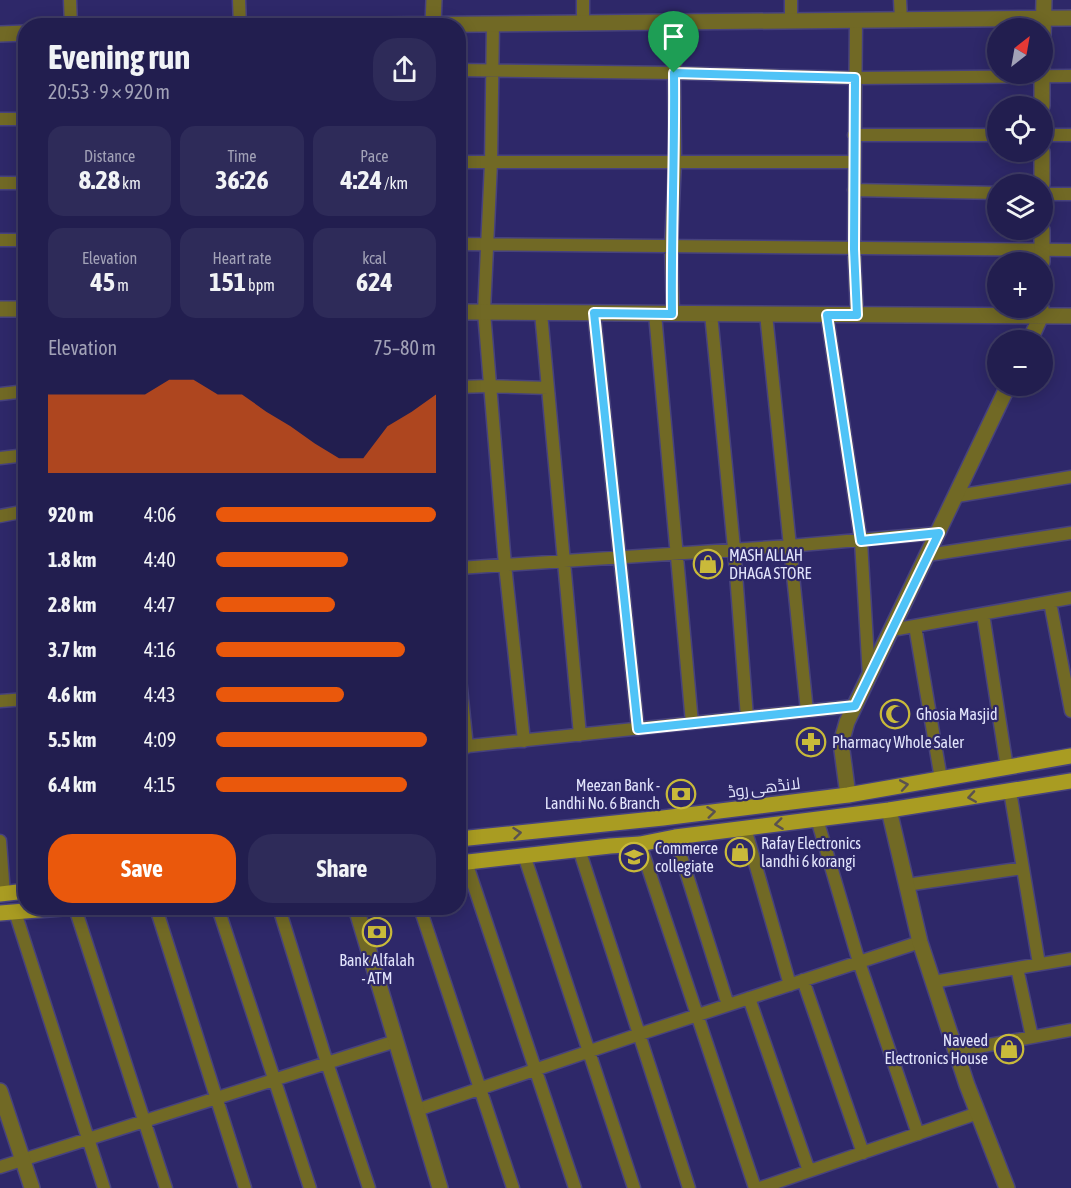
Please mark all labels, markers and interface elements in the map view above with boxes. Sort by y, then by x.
pin [648,11,699,73]
north arrow [987,18,1053,84]
map controls [987,18,1053,396]
icon: arrive [657,20,690,53]
text: Evening run [48,38,190,76]
button: share [373,38,436,101]
text: 20:53 · 9 × 920 m [48,80,170,103]
button: locate [987,96,1053,162]
text: Distance [84,147,135,165]
text: Time [227,147,257,165]
text: Pace [360,147,388,165]
text: 8.28 [79,165,120,195]
text: 36:26 [215,165,269,195]
text: 4:24 [341,165,382,195]
text: km [120,174,141,192]
text: /km [382,174,408,192]
button: layers [987,174,1053,240]
text: Elevation [82,249,137,267]
text: Heart rate [213,249,271,267]
text: kcal [362,249,386,267]
button: + [987,252,1053,318]
text: 45 [91,267,115,297]
text: 151 [209,267,246,297]
text: 624 [356,267,393,297]
text: m [115,276,129,294]
text: bpm [246,276,275,294]
button: − [987,330,1053,396]
text: Elevation [48,336,117,359]
text: 75–80 m [373,336,436,359]
text: 920 m [48,503,93,526]
text: 4:06 [144,503,176,526]
place label: MASH ALLAH DHAGA STORE [729,546,811,582]
text: 1.8 km [48,548,96,571]
text: 4:40 [144,548,176,571]
shop icon: MASH ALLAH DHAGA STORE [692,548,724,580]
text: 2.8 km [48,593,96,616]
text: 4:47 [144,593,176,616]
text: 3.7 km [48,638,96,661]
text: 4:16 [144,638,176,661]
text: 4.6 km [48,683,96,706]
text: 4:43 [144,683,176,706]
mosque icon: Ghosia Masjid [879,698,911,730]
place label: Ghosia Masjid [916,705,997,724]
pharmacy icon: Pharmacy Whole Saler [795,726,827,758]
text: 5.5 km [48,728,96,751]
text: 4:09 [144,728,176,751]
place label: Pharmacy Whole Saler [832,733,964,752]
text: 6.4 km [48,773,96,796]
text: 4:15 [144,773,176,796]
street label: لانڈھی روڈ [727,774,802,802]
place label: Meezan Bank - Landhi No. 6 Branch [545,776,660,812]
bank icon: Meezan Bank - Landhi No. 6 Branch [665,778,697,810]
one-way arrow [899,779,909,792]
one-way arrow [967,790,976,802]
one-way arrow [706,806,716,819]
one-way arrow [774,818,783,830]
one-way arrow [513,827,522,840]
button: Save [48,834,236,903]
button: Share [248,834,436,903]
place label: Rafay Electronics landhi 6 korangi [761,834,861,871]
shop icon: Rafay Electronics landhi 6 korangi [724,836,756,868]
place label: Commerce collegiate [655,839,718,876]
school or university icon: Commerce collegiate [618,841,650,873]
bank icon: Bank Alfalah - ATM [361,916,393,948]
place label: Bank Alfalah - ATM [339,951,415,987]
place label: Naveed Electronics House [884,1031,988,1067]
shop icon: Naveed Electronics House [993,1033,1025,1065]

